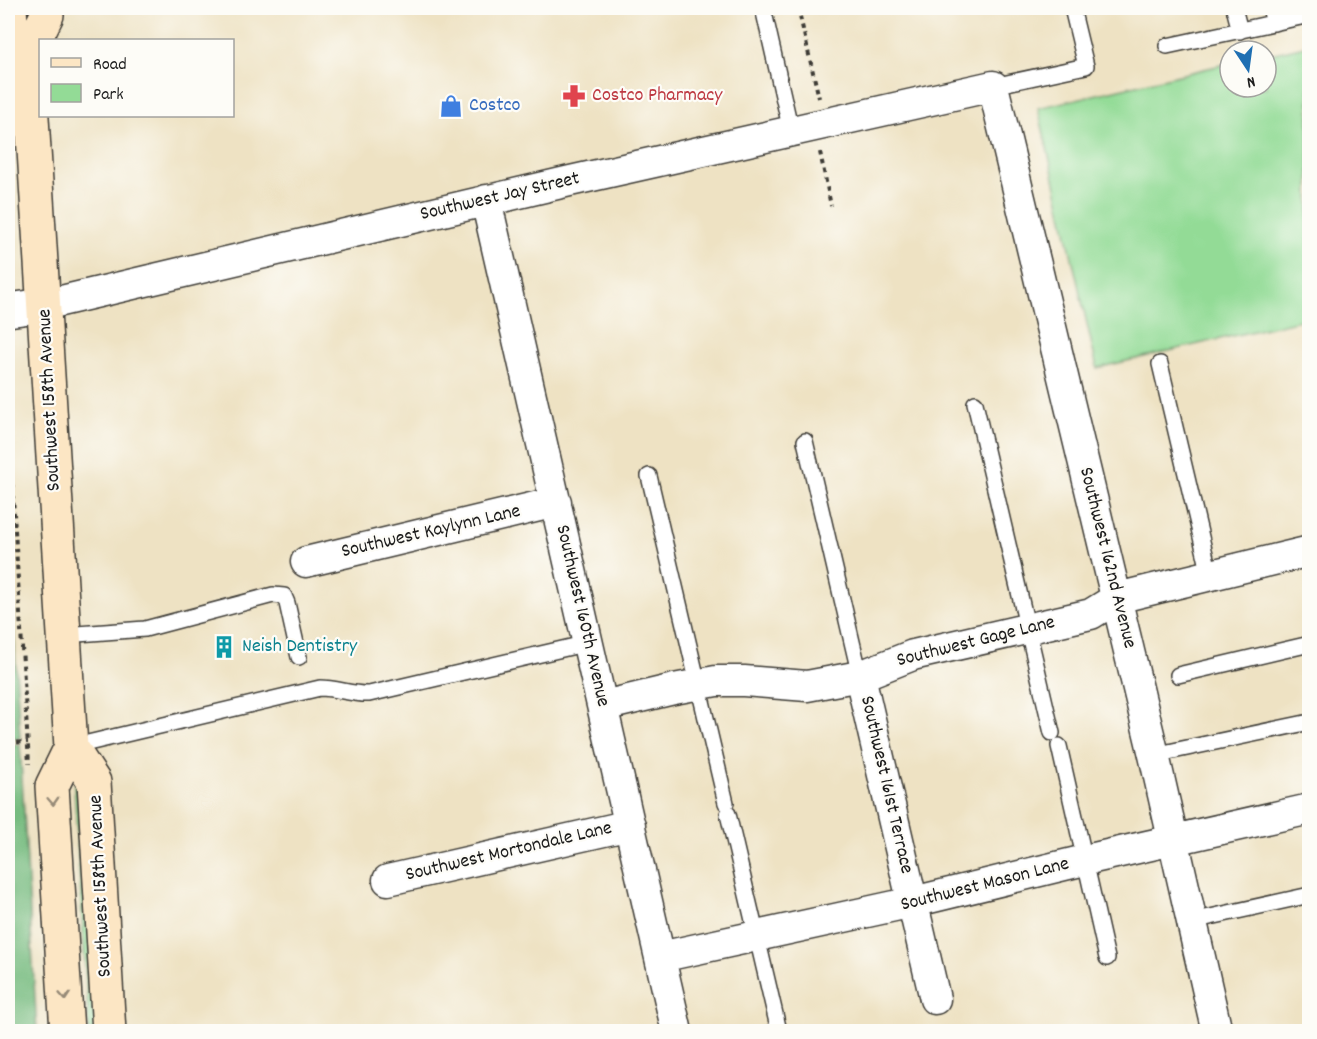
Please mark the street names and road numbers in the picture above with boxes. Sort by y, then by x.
street label: Southwest Jay Street [417,165,583,229]
street label: Southwest 158th Avenue [31,308,69,492]
street label: Southwest 162nd Avenue [1071,464,1143,652]
street label: Southwest Kaylynn Lane [339,498,524,566]
street label: Southwest 160th Avenue [547,522,617,710]
street label: Southwest Gage Lane [894,609,1058,675]
street label: Southwest 161st Terrace [852,693,920,877]
street label: Southwest 158th Avenue [82,794,120,978]
street label: Southwest Mortondale Lane [403,815,615,889]
street label: Southwest Mason Lane [898,850,1072,919]

